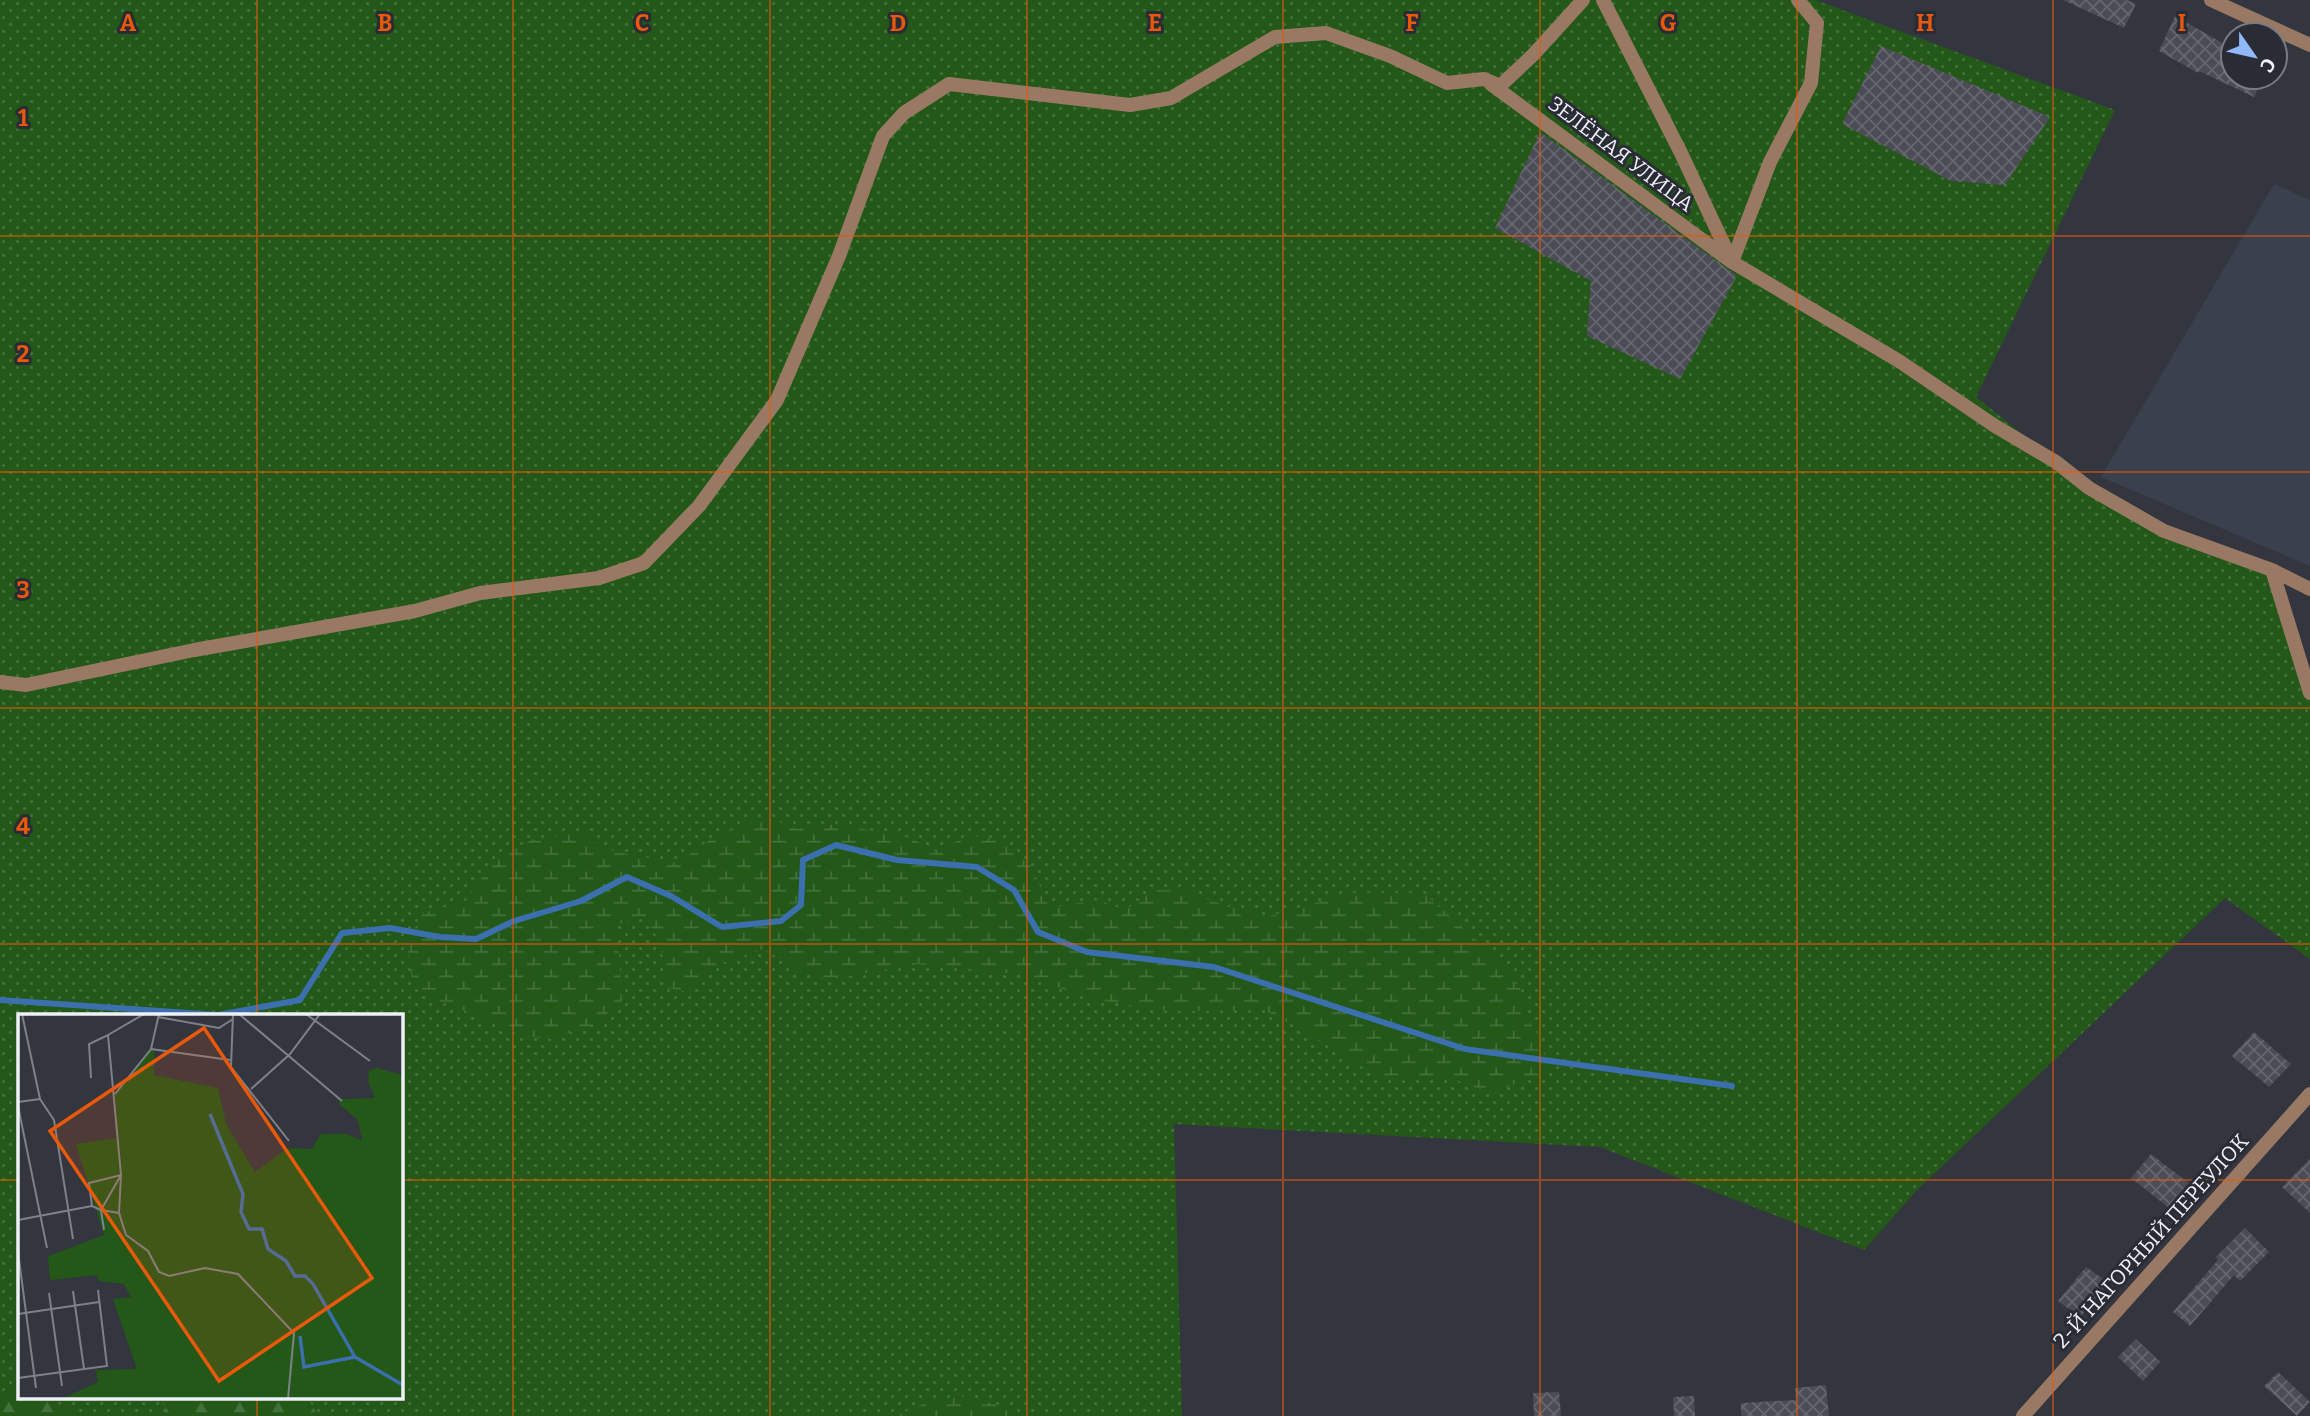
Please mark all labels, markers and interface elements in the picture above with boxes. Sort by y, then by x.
text: A [120,9,137,37]
text: B [378,9,392,37]
text: C [635,9,649,37]
text: D [890,9,906,37]
text: E [1148,9,1162,37]
text: F [1406,9,1419,37]
text: G [1660,9,1677,37]
text: H [1916,9,1934,37]
text: I [2178,9,2186,37]
north arrow [2219,21,2289,91]
text: С [2255,54,2281,77]
street label: ЗЕЛЁНАЯ УЛИЦА [1543,91,1699,217]
text: 1 [18,104,28,132]
text: 2 [17,340,30,368]
text: 3 [16,576,30,604]
text: 4 [16,812,30,840]
inset map [18,1014,402,1398]
street label: 2-Й НАГОРНЫЙ ПЕРЕУЛОК [2048,1128,2254,1354]

